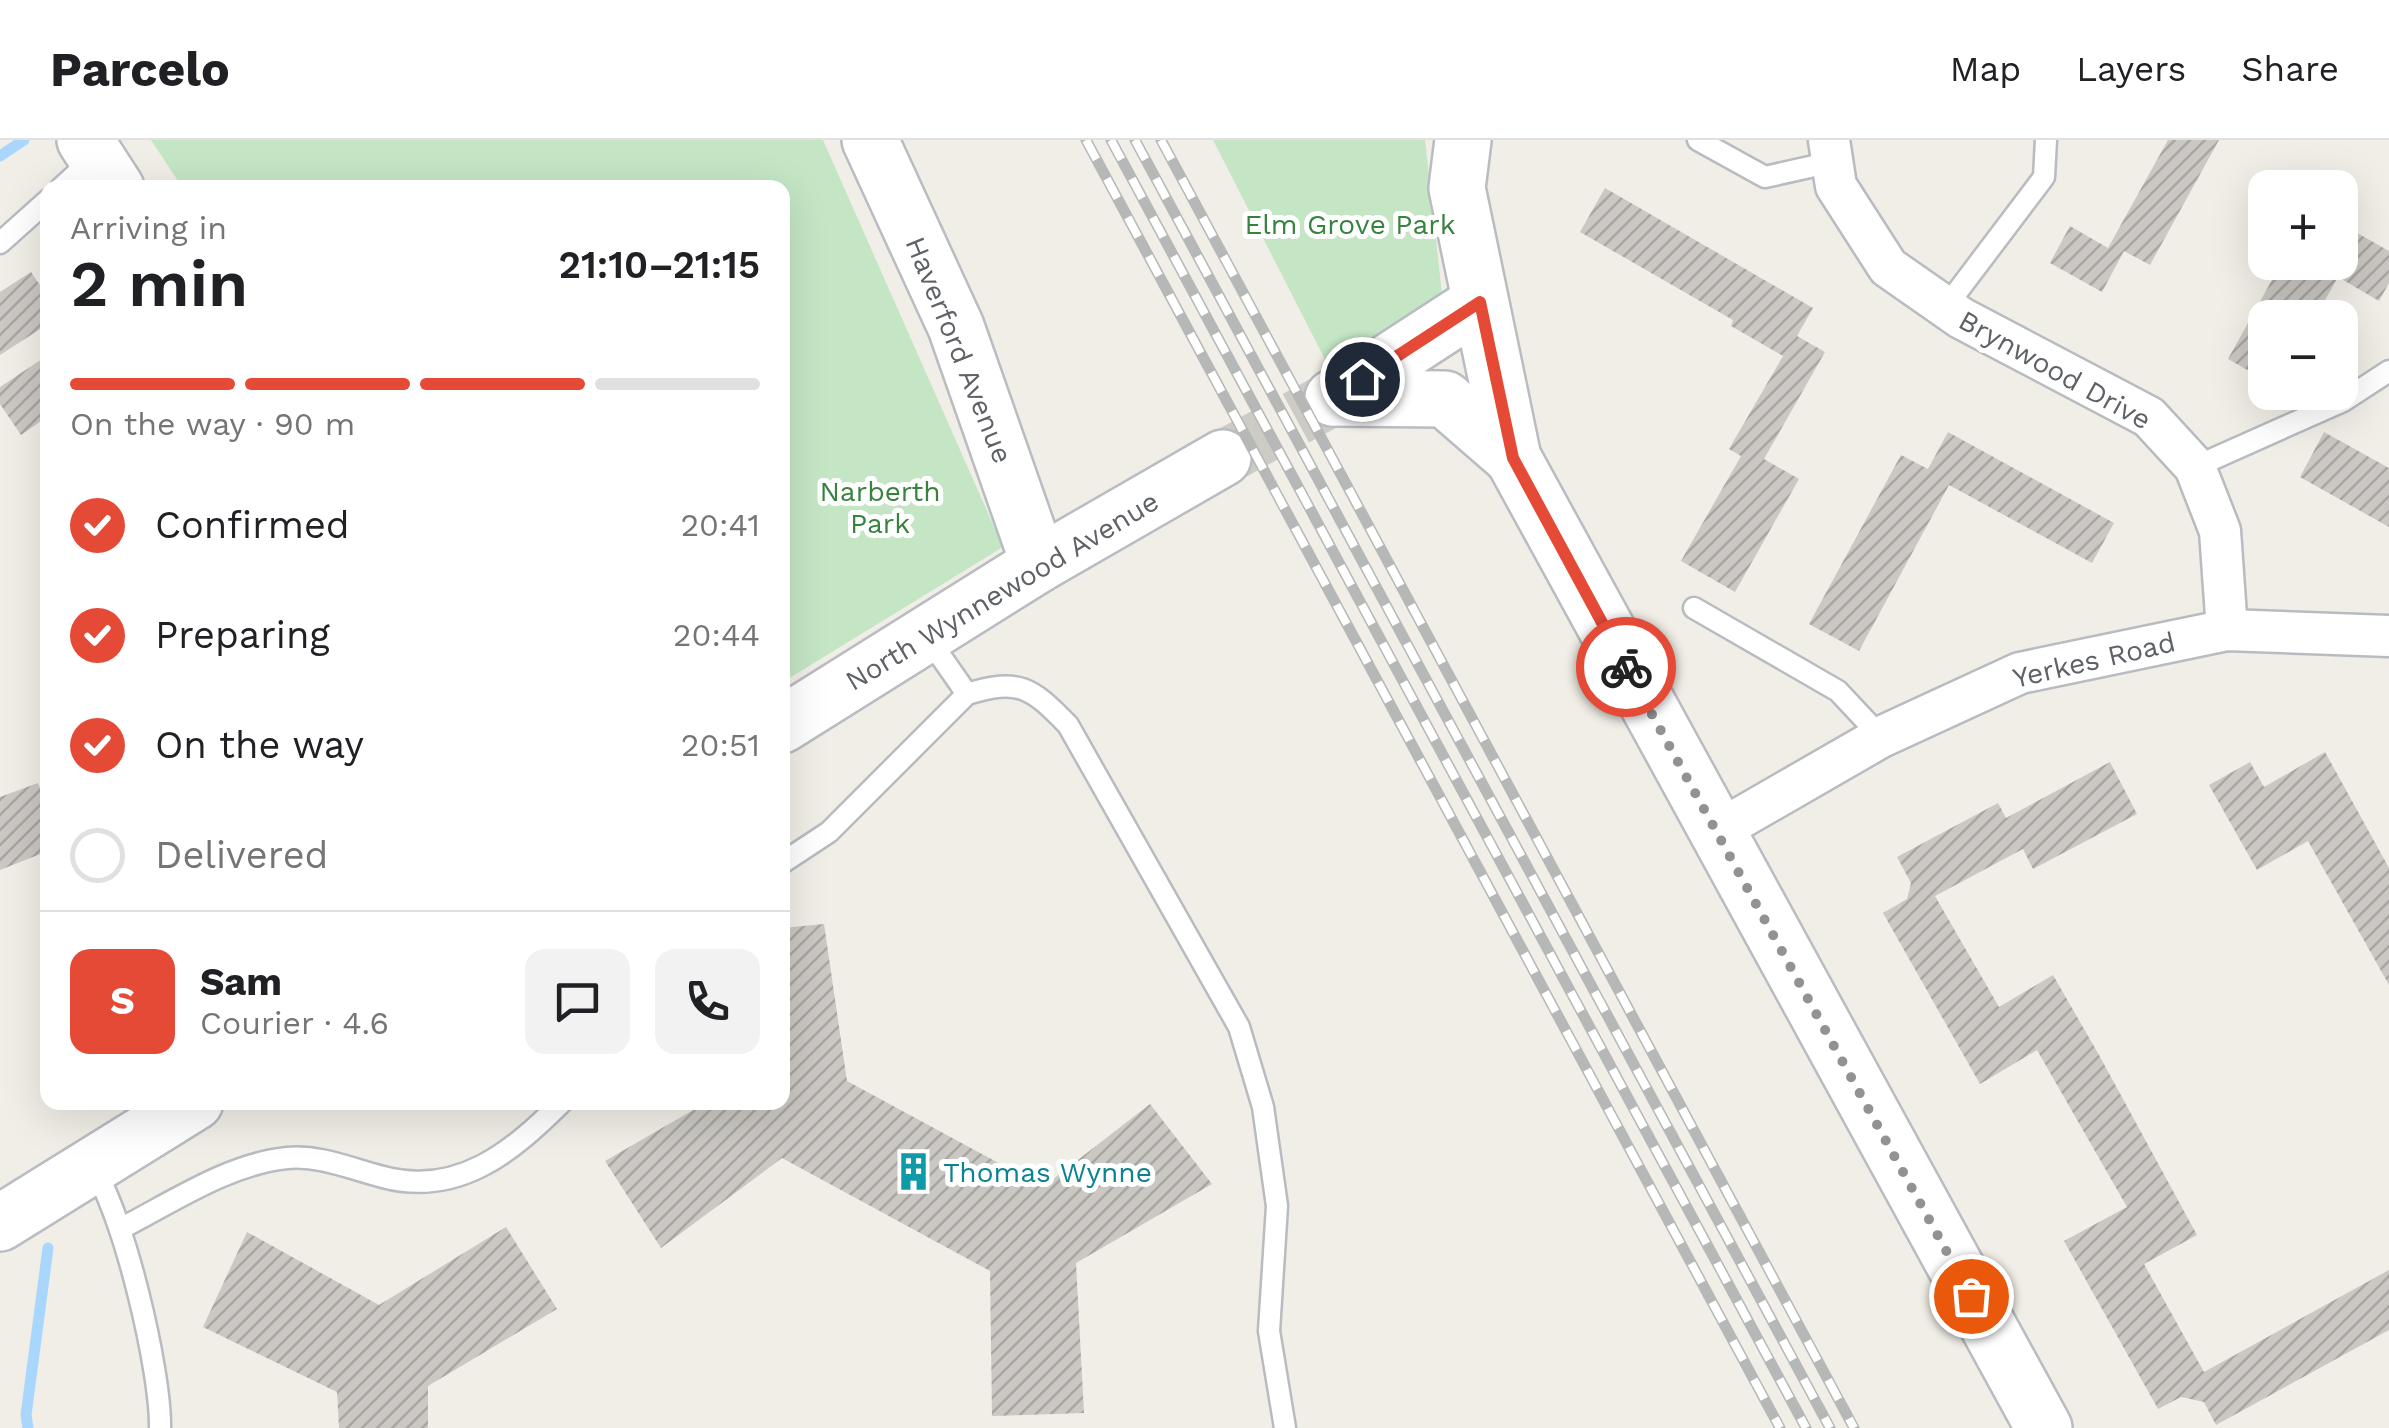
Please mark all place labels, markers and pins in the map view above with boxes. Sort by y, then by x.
pin [1320,337,1405,422]
building icon: Thomas Wynne [892,1151,934,1193]
place label: Thomas Wynne [943,1156,1152,1189]
pin [1929,1254,2014,1339]

